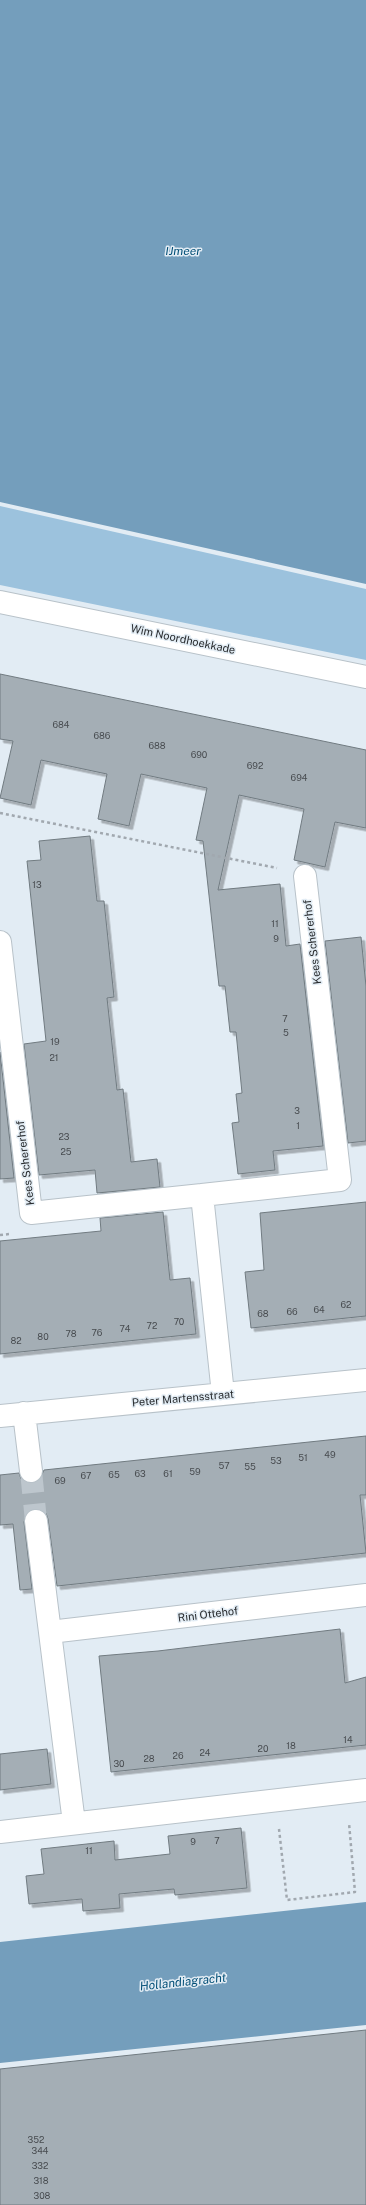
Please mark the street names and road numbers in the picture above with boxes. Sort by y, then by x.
street label: Wim Noordhoekkade [129,622,237,656]
street label: Kees Schererhof [301,898,323,985]
street label: Kees Schererhof [14,1119,36,1206]
street label: Peter Martensstraat [131,1388,235,1408]
street label: Rini Ottehof [177,1604,239,1624]

